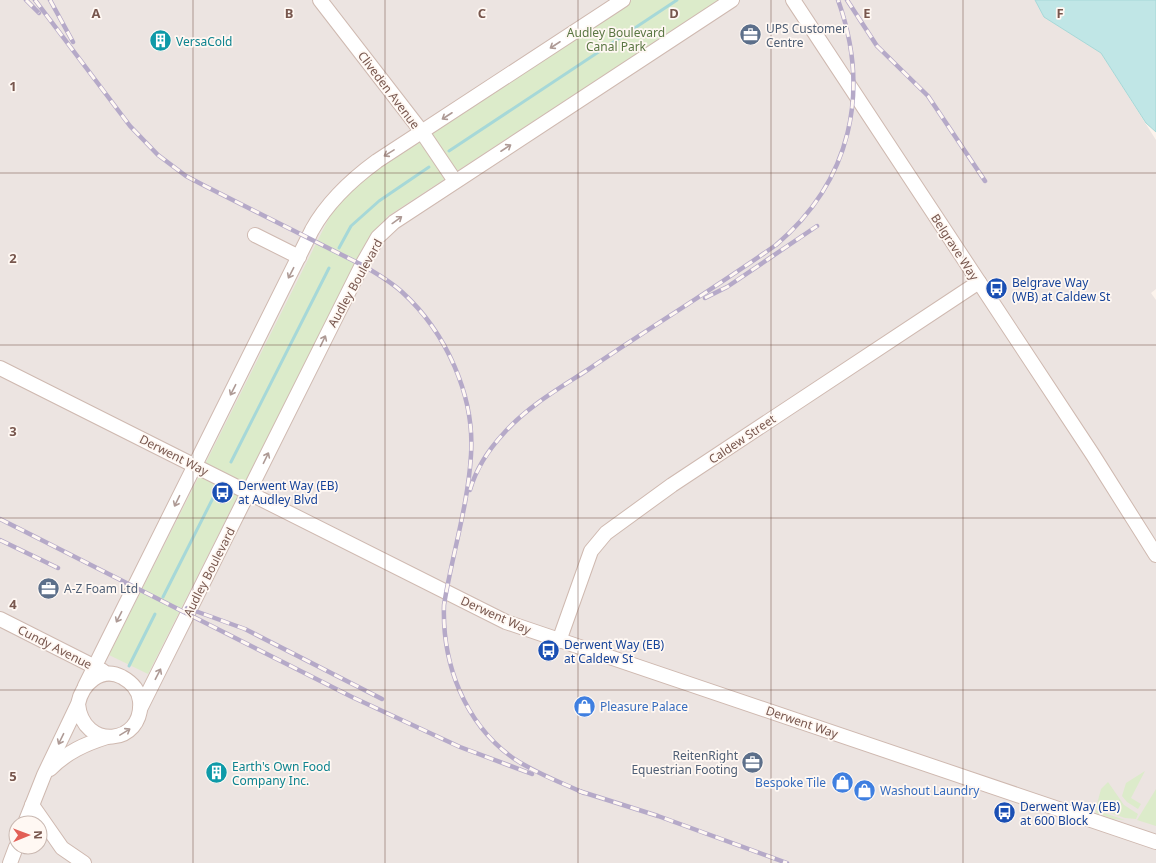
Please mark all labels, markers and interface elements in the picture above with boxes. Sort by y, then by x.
text: A [92,4,101,22]
text: B [285,4,293,22]
text: C [478,4,486,22]
text: D [669,4,679,22]
text: E [863,4,871,22]
text: F [1056,4,1064,22]
place label: UPS Customer Centre [766,20,847,51]
office icon: UPS Customer Centre [737,22,763,48]
park label: Audley Boulevard Canal Park [567,24,665,55]
building icon: VersaCold [147,28,173,54]
place label: VersaCold [176,33,233,50]
one-way arrow [549,41,561,49]
street label: Cliveden Avenue [354,48,424,133]
text: 1 [9,77,17,95]
one-way arrow [441,112,452,120]
one-way arrow [500,144,511,152]
one-way arrow [383,150,395,158]
street label: Belgrave Way [927,210,983,284]
one-way arrow [392,216,403,224]
street label: Audley Boulevard [324,236,386,330]
text: 2 [9,249,17,267]
one-way arrow [287,267,294,279]
place label: Belgrave Way (WB) at Caldew St [1012,274,1111,305]
bus stop icon: Belgrave Way (WB) at Caldew St [983,276,1009,302]
one-way arrow [320,336,327,348]
one-way arrow [229,383,236,395]
street label: Caldew Street [705,410,779,468]
text: 3 [9,422,17,440]
street label: Derwent Way [137,430,212,480]
one-way arrow [263,452,270,464]
place label: Derwent Way (EB) at Audley Blvd [238,477,339,508]
bus stop icon: Derwent Way (EB) at Audley Blvd [209,479,235,505]
one-way arrow [173,494,181,506]
street label: Audley Boulevard [179,524,239,620]
office icon: A-Z Foam Ltd [36,575,62,601]
place label: A-Z Foam Ltd [64,580,138,597]
street label: Derwent Way [458,592,535,638]
text: 4 [9,595,17,613]
one-way arrow [115,611,123,623]
street label: Cundy Avenue [15,621,95,673]
place label: Derwent Way (EB) at Caldew St [564,636,665,667]
bus stop icon: Derwent Way (EB) at Caldew St [535,638,561,664]
one-way arrow [155,668,162,680]
shop icon: Pleasure Palace [572,693,598,719]
place label: Pleasure Palace [600,698,688,715]
street label: Derwent Way [764,702,841,743]
one-way arrow [119,727,130,736]
one-way arrow [57,733,64,745]
place label: ReitenRight Equestrian Footing [631,747,739,778]
office icon: ReitenRight Equestrian Footing [740,749,766,775]
place label: Earth's Own Food Company Inc. [232,758,331,789]
building icon: Earth's Own Food Company Inc. [204,760,230,786]
text: 5 [9,767,17,785]
shop icon: Bespoke Tile [829,769,855,795]
place label: Bespoke Tile [755,774,826,791]
shop icon: Washout Laundry [851,777,877,803]
place label: Washout Laundry [880,782,980,799]
place label: Derwent Way (EB) at 600 Block [1020,798,1121,829]
bus stop icon: Derwent Way (EB) at 600 Block [991,800,1017,826]
north arrow [8,815,48,855]
text: N [31,830,46,839]

